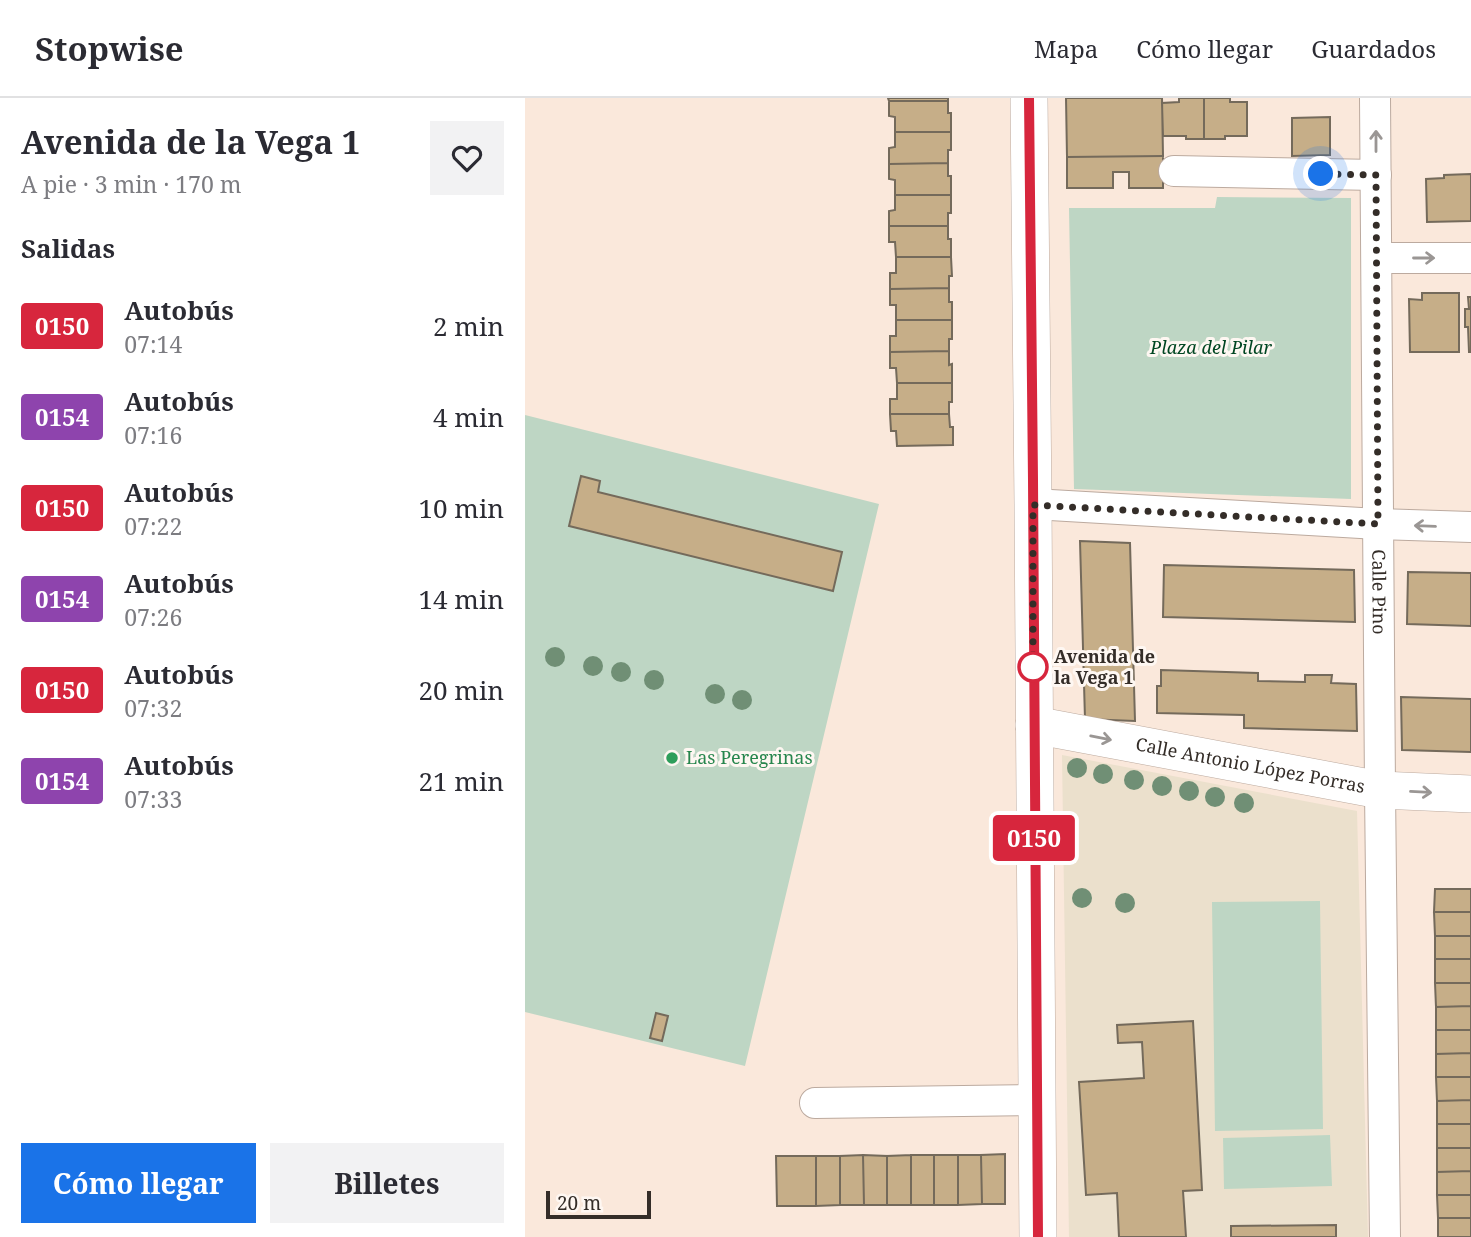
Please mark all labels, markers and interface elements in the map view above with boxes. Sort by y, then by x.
text: Stopwise [35,26,184,71]
text: Mapa [1034,32,1098,65]
text: Cómo llegar [1136,32,1273,65]
text: Guardados [1311,32,1436,65]
text: Avenida de la Vega 1 [21,119,360,164]
button: heart [430,121,504,195]
one-way arrow [1369,130,1382,153]
your location [1303,156,1338,191]
text: A pie · 3 min · 170 m [21,168,241,200]
text: Salidas [21,230,115,266]
one-way arrow [1412,251,1435,265]
text: Autobús [124,292,234,328]
text: 2 min [433,308,504,344]
text: 0150 [35,309,89,342]
text: 07:14 [124,328,182,360]
park label: Plaza del Pilar [1149,335,1272,359]
text: Autobús [124,383,234,419]
text: 4 min [433,399,504,435]
text: 0154 [35,400,89,433]
text: 07:16 [124,419,182,451]
text: Autobús [124,474,234,510]
text: 10 min [419,490,504,526]
text: 0150 [35,491,89,524]
text: 07:22 [124,510,182,542]
one-way arrow [1413,519,1436,532]
street label: Calle Pino [1367,549,1392,635]
text: Autobús [124,565,234,601]
text: 14 min [419,581,504,617]
text: 0154 [35,582,89,615]
text: 07:26 [124,601,182,633]
place label: Avenida de la Vega 1 [1054,644,1155,689]
marker: Avenida de la Vega 1 [1018,652,1048,682]
text: Autobús [124,656,234,692]
text: 20 min [419,672,504,708]
text: 0150 [35,673,89,706]
text: 07:32 [124,692,182,724]
one-way arrow [1089,731,1112,745]
street label: Calle Antonio López Porras [1134,731,1367,798]
place label: Las Peregrinas [686,745,813,769]
text: Autobús [124,747,234,783]
marker: Las Peregrinas [664,750,680,766]
text: 21 min [419,763,504,799]
text: 0154 [35,764,89,797]
text: 07:33 [124,783,182,815]
one-way arrow [1409,785,1432,798]
line badge: 0150 [985,815,1083,861]
text: 0150 [1007,821,1061,854]
button: Cómo llegar [21,1143,256,1223]
button: Billetes [270,1143,504,1223]
scale bar [546,1188,651,1220]
text: 20 m [557,1190,601,1216]

